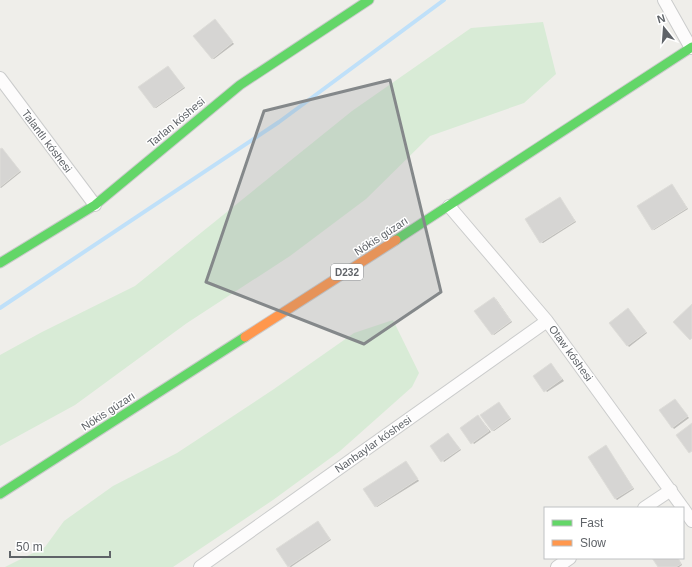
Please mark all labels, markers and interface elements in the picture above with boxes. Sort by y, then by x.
north arrow [644,8,684,48]
text: N [656,12,667,25]
street label: Tarlan kóshesi [145,95,207,149]
street label: Talantlı kóshesi [20,107,74,175]
street label: Nókis gúzarı [352,214,410,258]
road number: D232 [331,264,363,280]
street label: Otaw kóshesi [547,323,595,383]
street label: Nókis gúzarı [79,389,137,433]
street label: Nanbaylar kóshesi [332,413,414,475]
legend [544,507,684,559]
text: Fast [580,516,604,530]
scale bar [10,533,110,559]
text: Slow [580,536,606,550]
text: 50 m [16,540,43,554]

